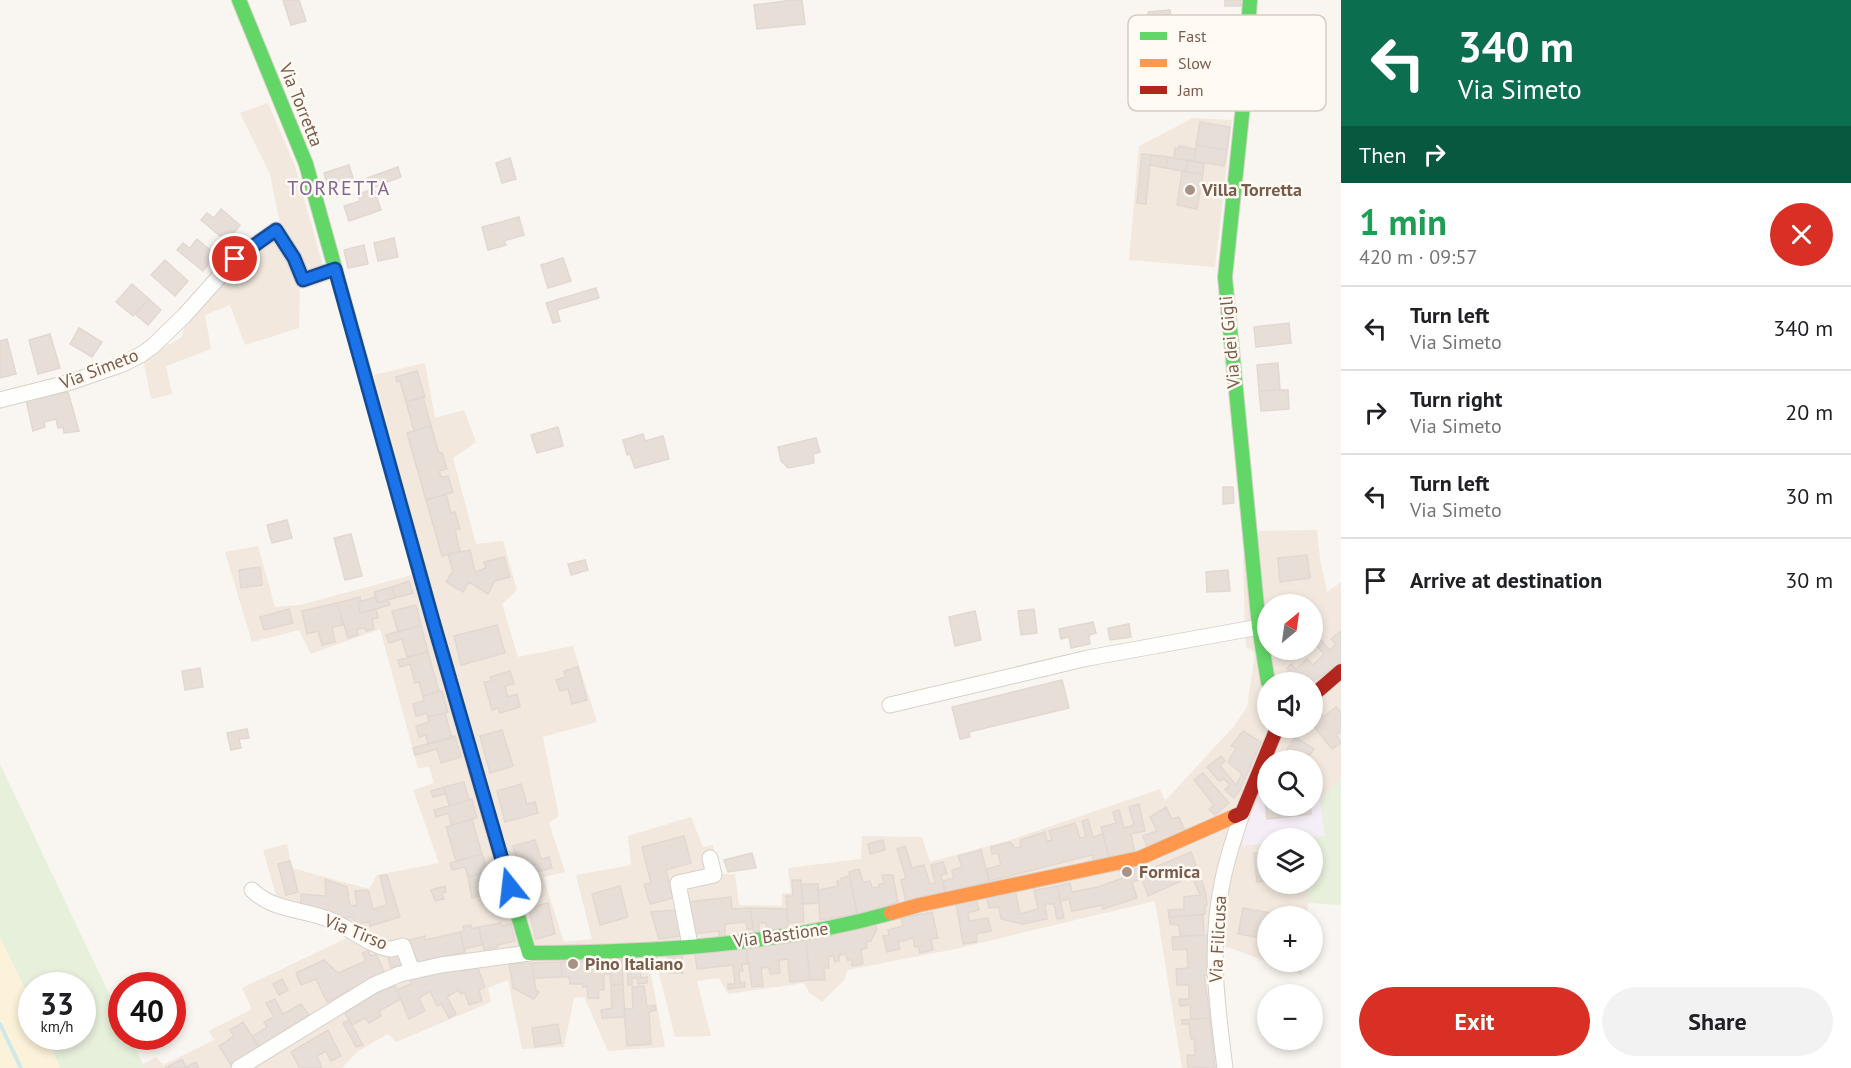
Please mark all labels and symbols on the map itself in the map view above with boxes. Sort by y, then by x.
legend [1128,15,1326,111]
text: Fast [1178,26,1207,46]
text: Slow [1178,53,1212,73]
street label: Via Torretta [274,59,329,150]
text: Jam [1177,80,1204,100]
district label: TORRETTA [287,175,391,201]
place label: Villa Torretta [1201,178,1302,201]
marker: Villa Torretta [1183,183,1197,197]
pin [209,233,260,284]
street label: Via dei Gigli [1214,295,1245,390]
street label: Via Simeto [55,343,141,394]
north arrow [1257,594,1323,660]
position arrow [478,855,542,919]
place label: Formica [1139,860,1200,883]
marker: Formica [1120,865,1134,879]
street label: Via Filicusa [1204,895,1231,984]
street label: Via Tirso [320,908,391,955]
street label: Via Bastione [731,916,830,953]
place label: Pino Italiano [585,952,683,975]
marker: Pino Italiano [566,957,580,971]
speed limit sign: 40 [108,972,186,1050]

